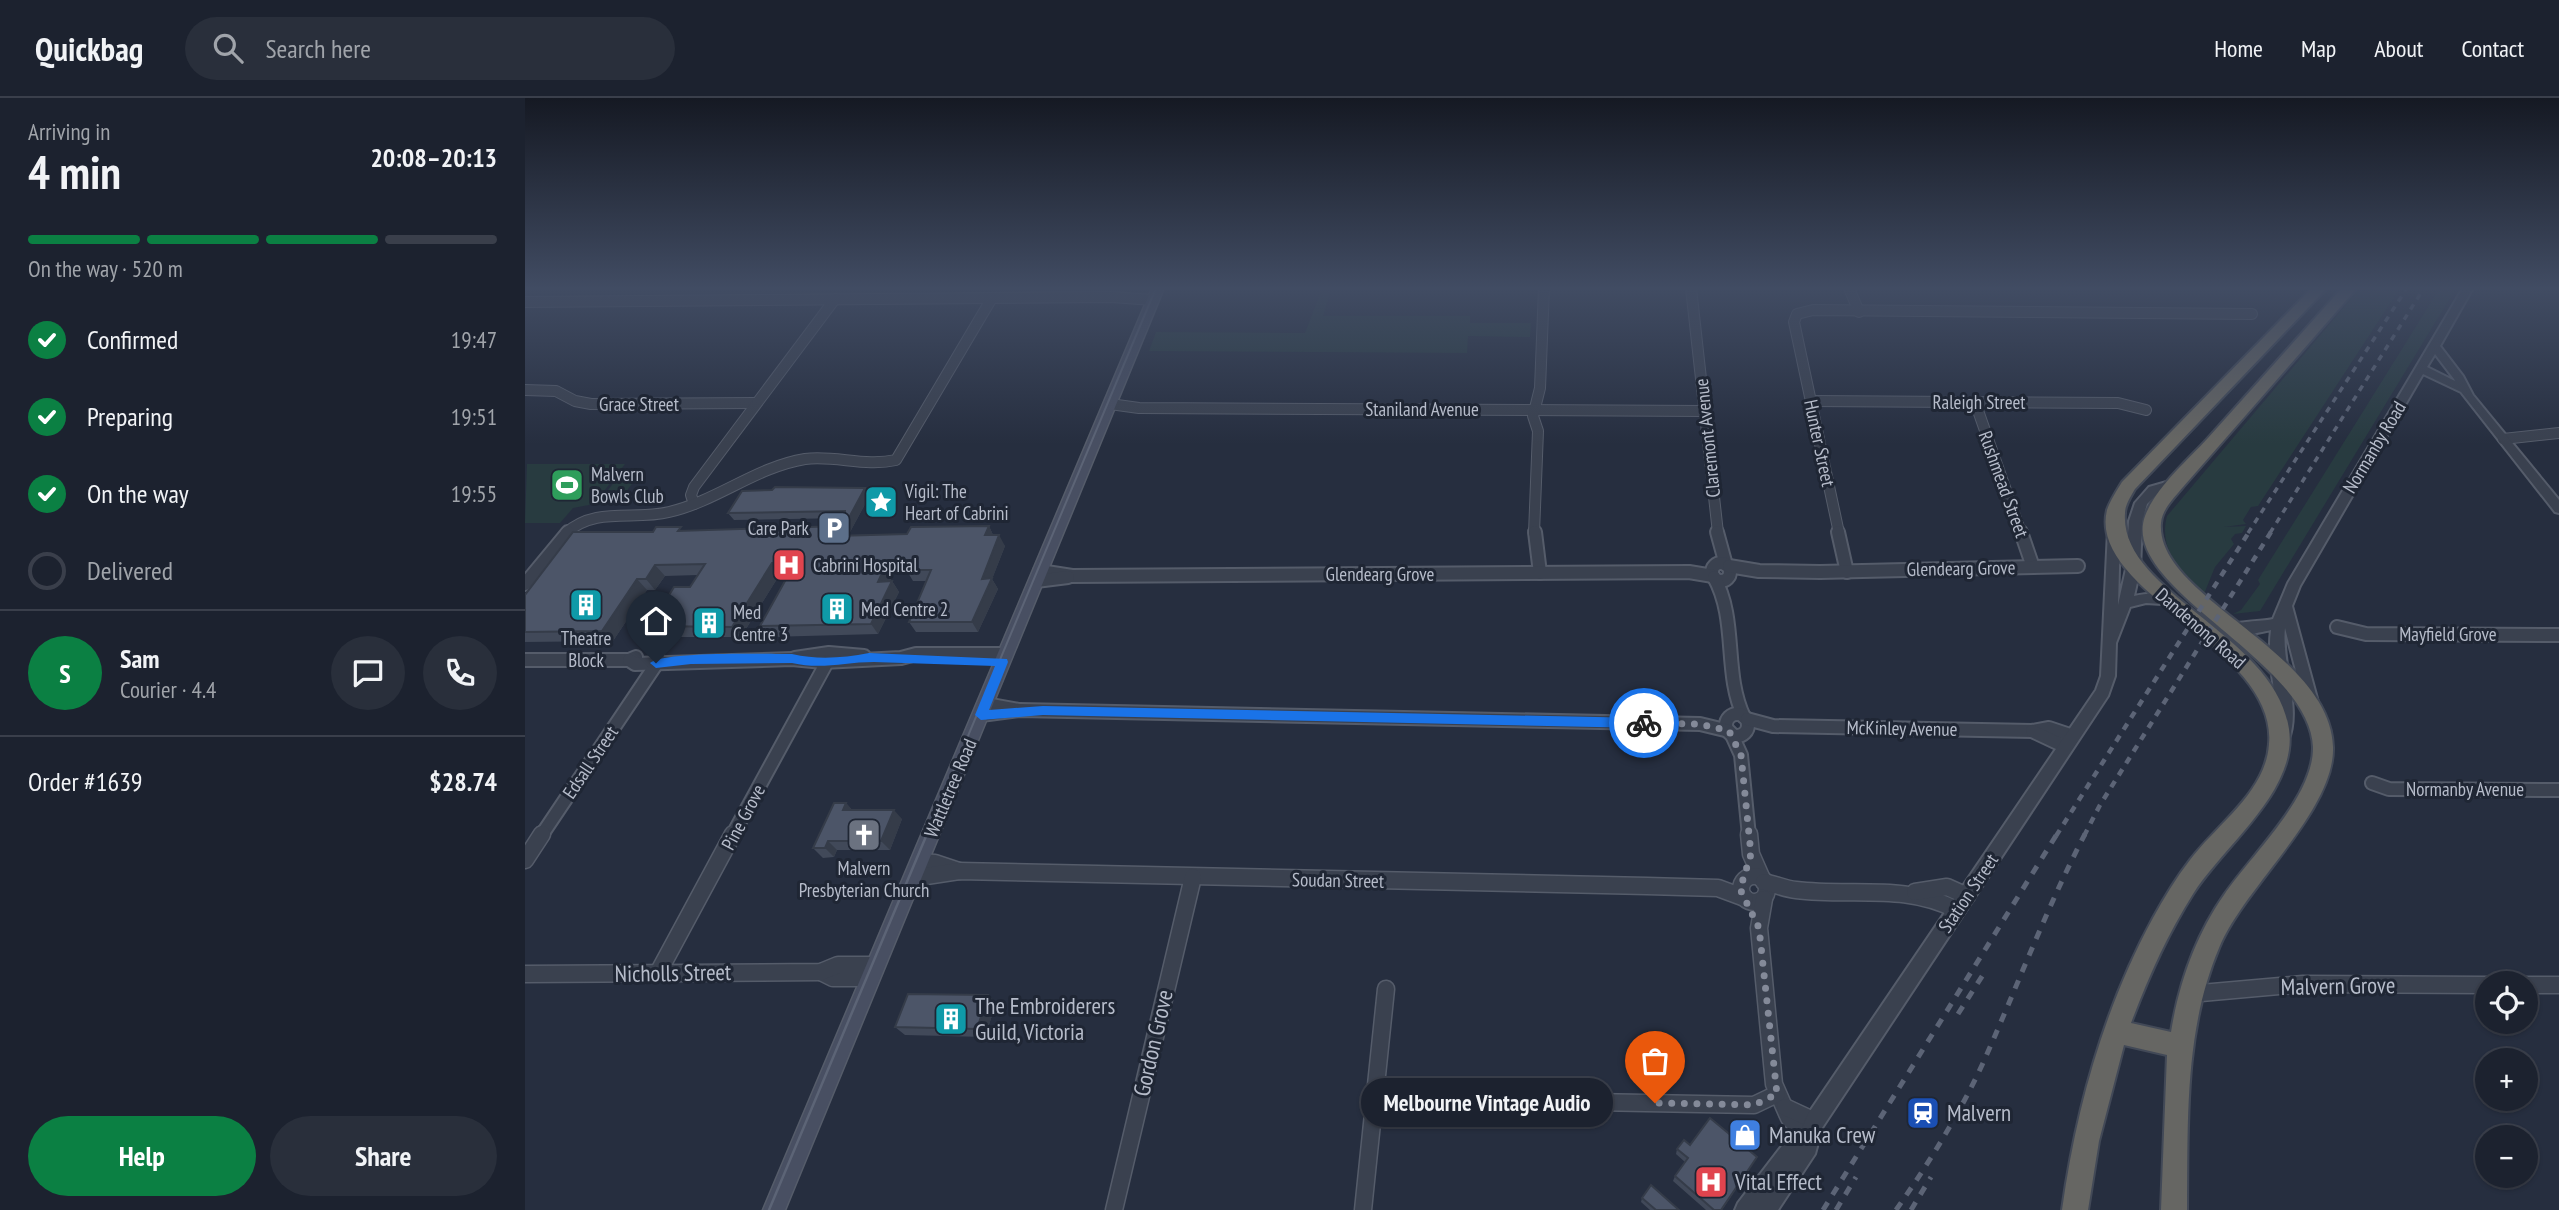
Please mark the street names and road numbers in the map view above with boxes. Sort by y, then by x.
street label: Claremont Avenue [1689,377,1725,499]
street label: Raleigh Street [1932,390,2026,414]
street label: Grace Street [599,392,680,416]
street label: Staniland Avenue [1365,397,1479,421]
street label: Hunter Street [1799,397,1841,489]
street label: Normanby Road [2337,397,2411,497]
street label: Rushmead Street [1974,427,2035,541]
street label: Glendearg Grove [1906,555,2016,581]
street label: Glendearg Grove [1326,562,1435,586]
street label: Dandenong Road [2151,582,2251,674]
street label: Mayfield Grove [2399,622,2497,646]
street label: McKinley Avenue [1846,715,1958,741]
street label: Edsall Street [557,720,623,803]
street label: Wattletree Road [918,735,982,841]
street label: Normanby Avenue [2406,777,2524,801]
street label: Pine Grove [716,780,770,854]
street label: Station Street [1933,848,2004,937]
street label: Soudan Street [1292,867,1385,893]
street label: Nicholls Street [614,957,732,988]
street label: Malvern Grove [2280,970,2396,1001]
street label: Gordon Grove [1126,987,1179,1099]

